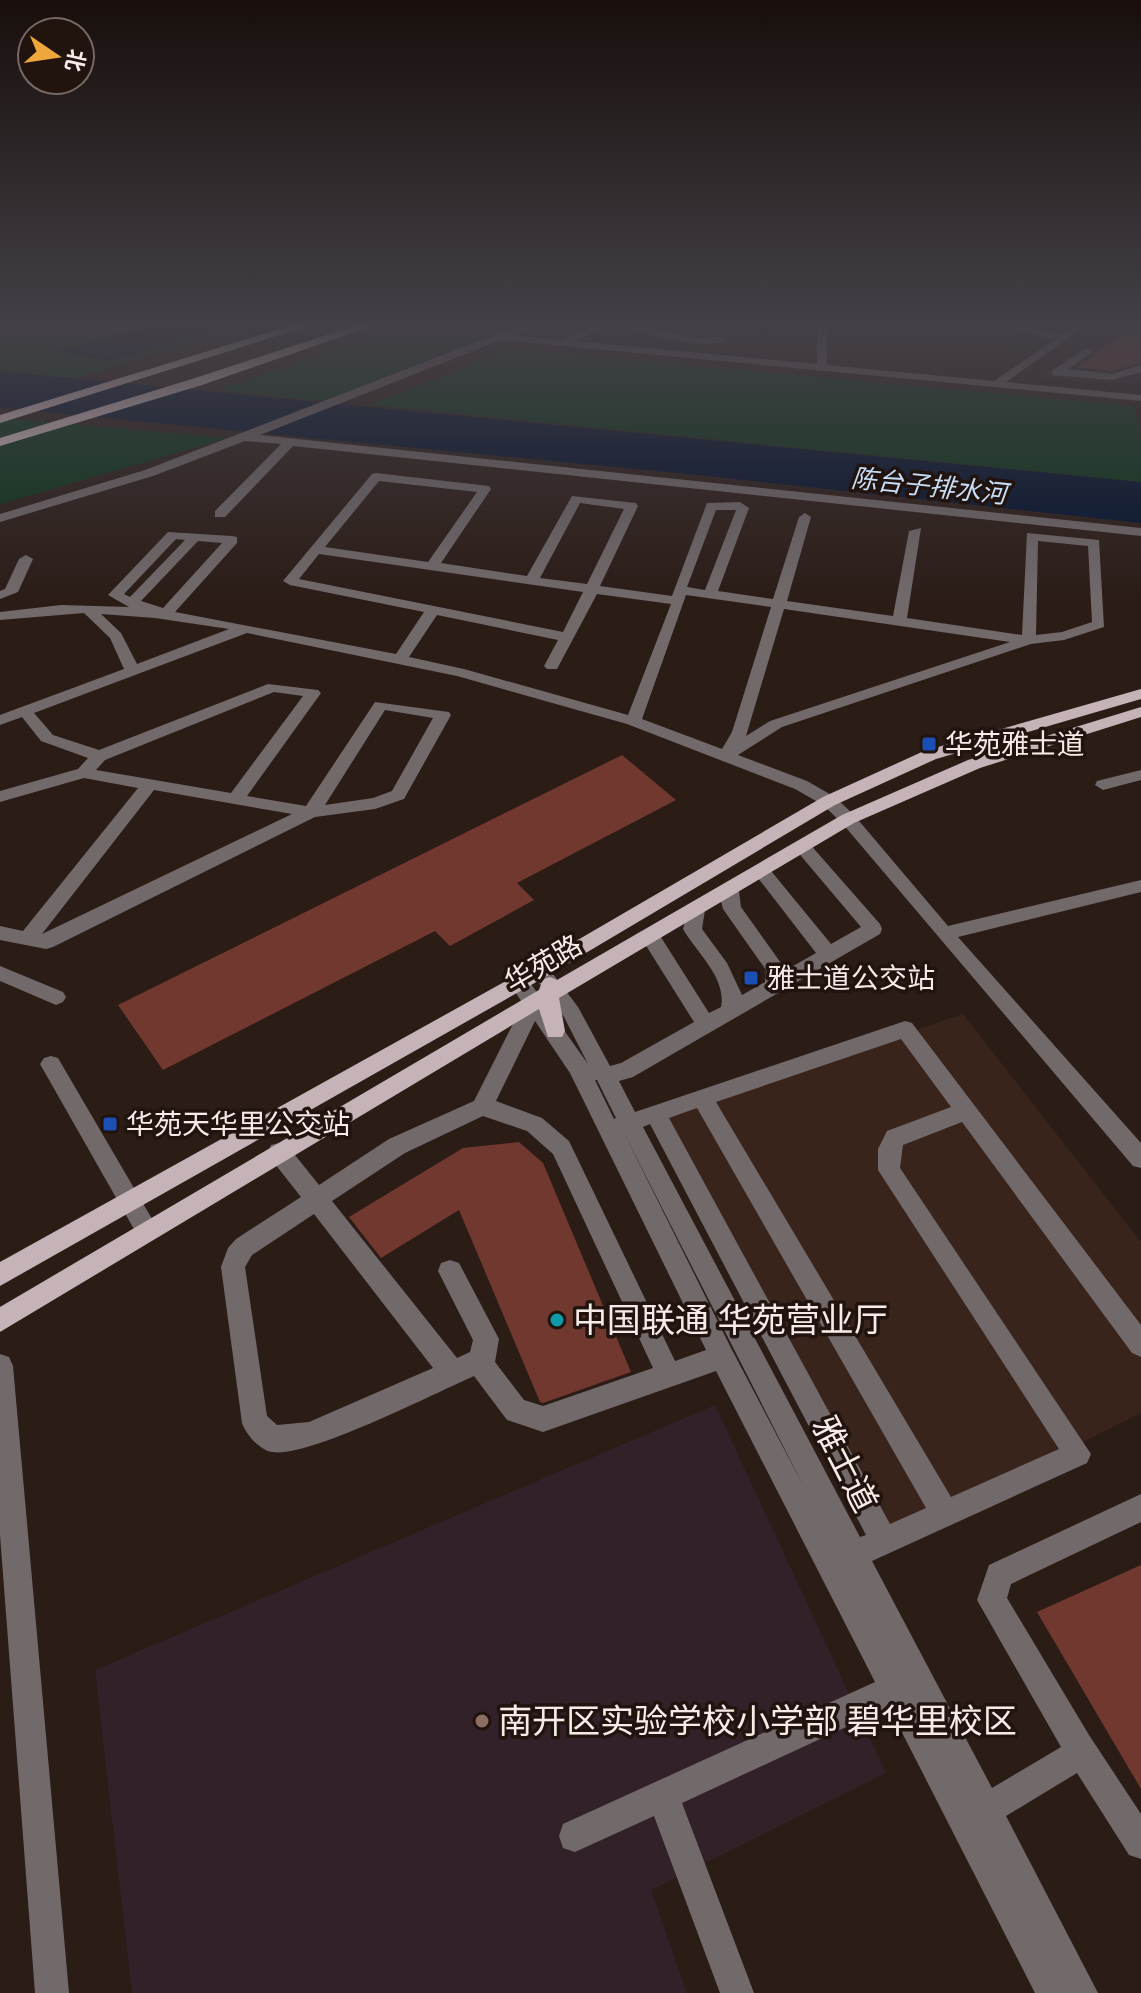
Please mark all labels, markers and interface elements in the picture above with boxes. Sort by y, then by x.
north arrow [16,16,96,96]
text: 北 [60,47,91,74]
water label: 陈台子排水河 [850,463,1013,510]
place label: 华苑雅士道 [945,728,1085,761]
marker: 华苑雅士道 [920,735,938,753]
street label: 华苑路 [499,928,588,999]
place label: 雅士道公交站 [767,962,935,995]
marker: 雅士道公交站 [742,969,760,987]
place label: 华苑天华里公交站 [126,1108,350,1141]
marker: 华苑天华里公交站 [101,1115,119,1133]
place label: 中国联通 华苑营业厅 [573,1300,888,1340]
marker: 中国联通 华苑营业厅 [548,1311,566,1329]
street label: 雅士道 [804,1409,886,1519]
place label: 南开区实验学校小学部 碧华里校区 [498,1701,1017,1741]
marker: 南开区实验学校小学部 碧华里校区 [473,1712,491,1730]

